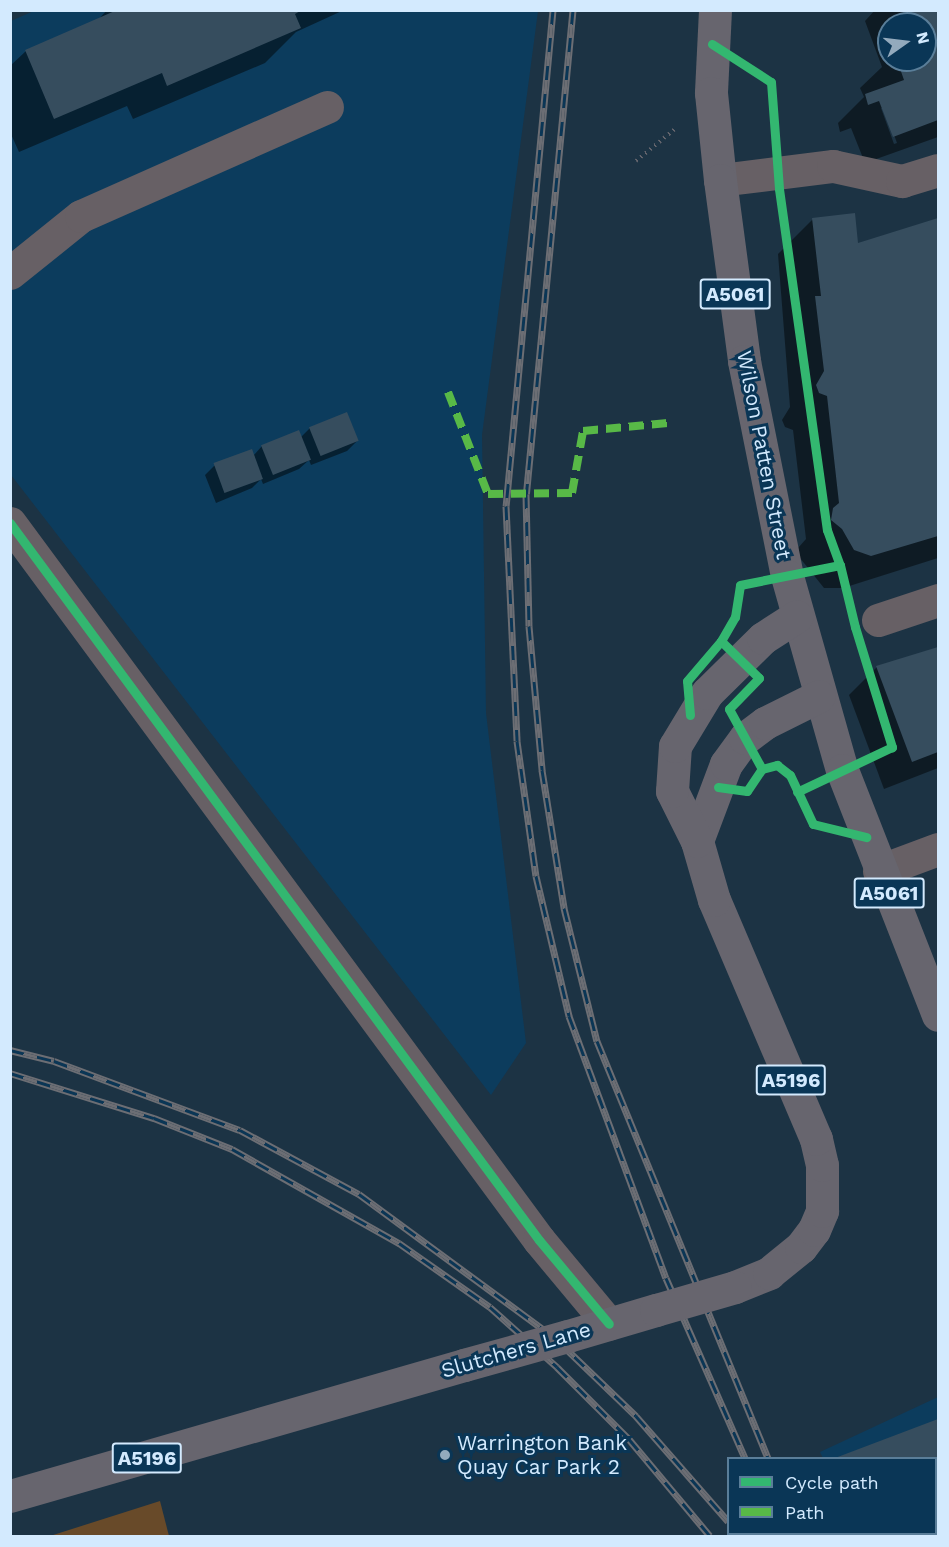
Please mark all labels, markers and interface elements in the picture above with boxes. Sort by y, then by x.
north arrow [877,12,937,72]
text: N [912,30,934,46]
road number: A5061 [699,277,771,311]
street label: Wilson Patten Street [731,349,797,561]
road number: A5061 [853,876,925,910]
road number: A5196 [755,1063,827,1097]
street label: Slutchers Lane [438,1317,594,1383]
place label: Warrington Bank Quay Car Park 2 [457,1430,627,1480]
road number: A5196 [111,1441,183,1475]
marker: Warrington Bank Quay Car Park 2 [438,1448,452,1462]
legend [727,1457,937,1535]
text: Cycle path [785,1472,879,1493]
text: Path [785,1502,825,1523]

